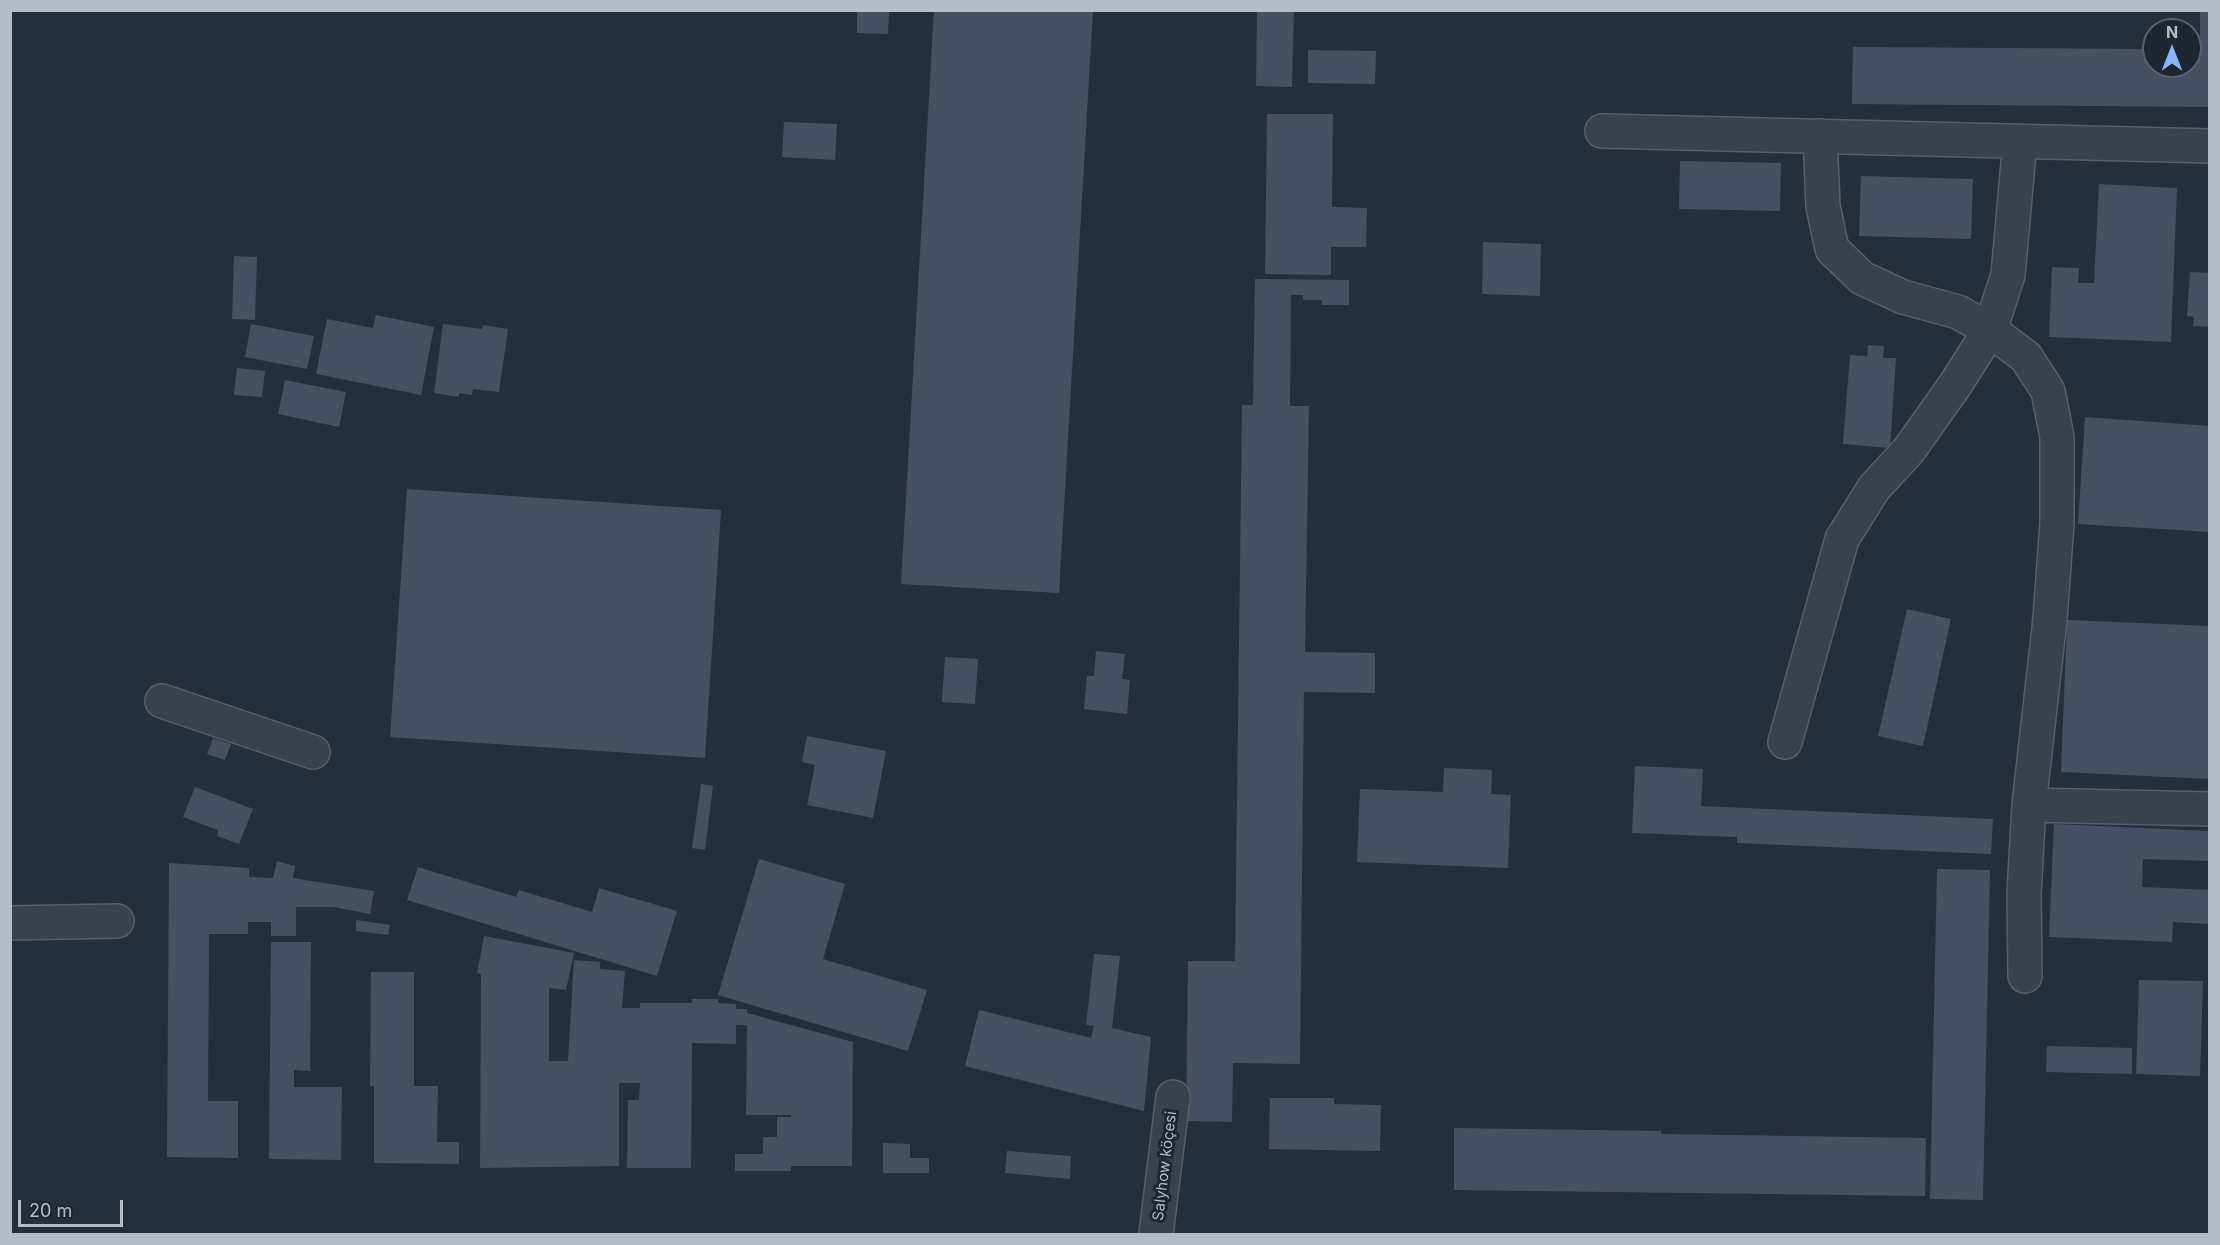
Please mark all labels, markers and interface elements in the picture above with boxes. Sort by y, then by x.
north arrow [2142,18,2202,78]
text: N [2166,22,2178,42]
street label: Salyhow köçesi [1149,1110,1181,1222]
scale bar [21,1188,126,1226]
text: 20 m [29,1200,72,1221]

